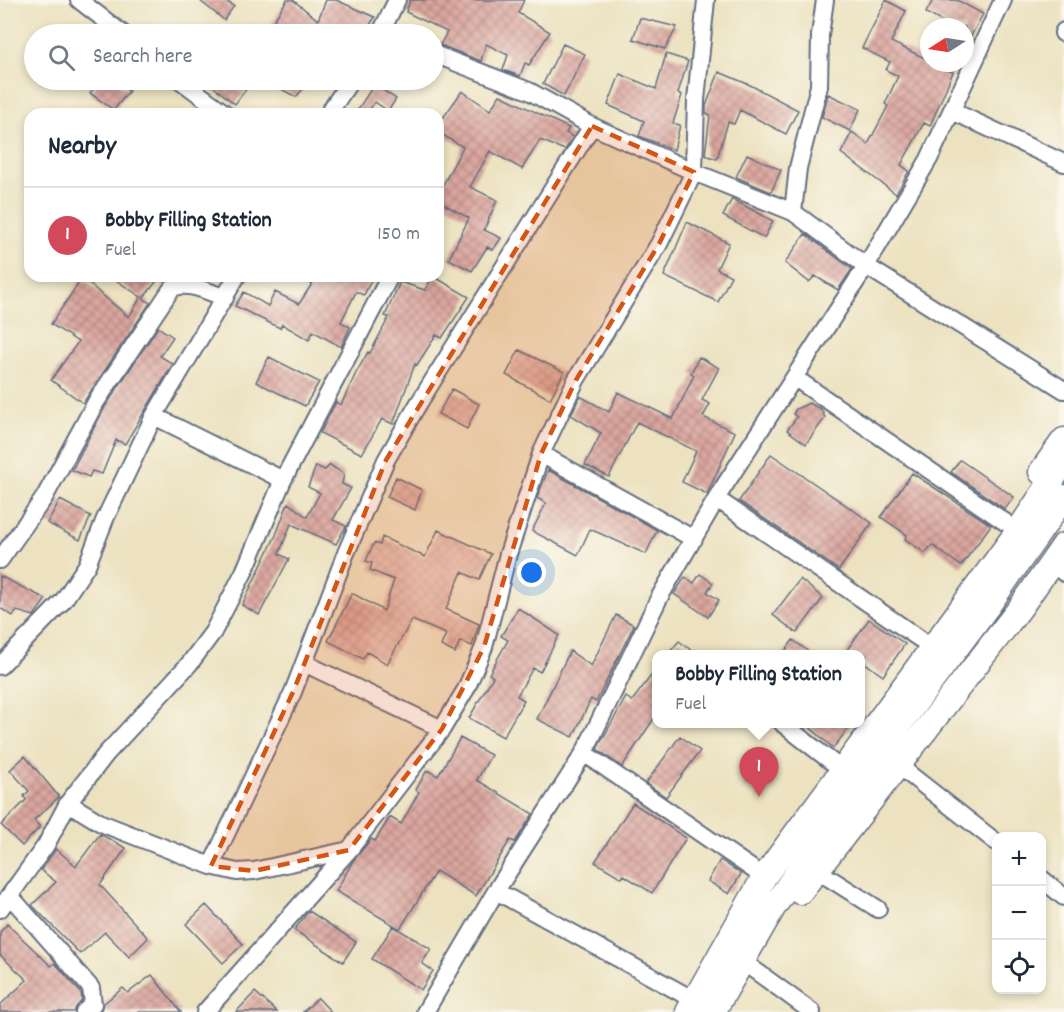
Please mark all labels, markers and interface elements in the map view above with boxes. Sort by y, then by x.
north arrow [920,18,974,72]
search box [24,24,444,90]
icon: search [45,41,78,74]
text: Search here [93,42,192,73]
text: Nearby [48,129,116,166]
text: Bobby Filling Station [105,206,272,237]
text: 1 [65,221,70,249]
text: 150 m [377,221,420,249]
text: Fuel [105,237,136,265]
your location [517,558,546,587]
popup [652,650,865,728]
text: Bobby Filling Station [675,660,842,691]
text: Fuel [675,691,706,719]
pin: 1 [740,748,778,797]
map controls [992,832,1046,994]
button: + [992,832,1046,886]
button: − [992,886,1046,940]
button: locate [992,940,1046,994]

